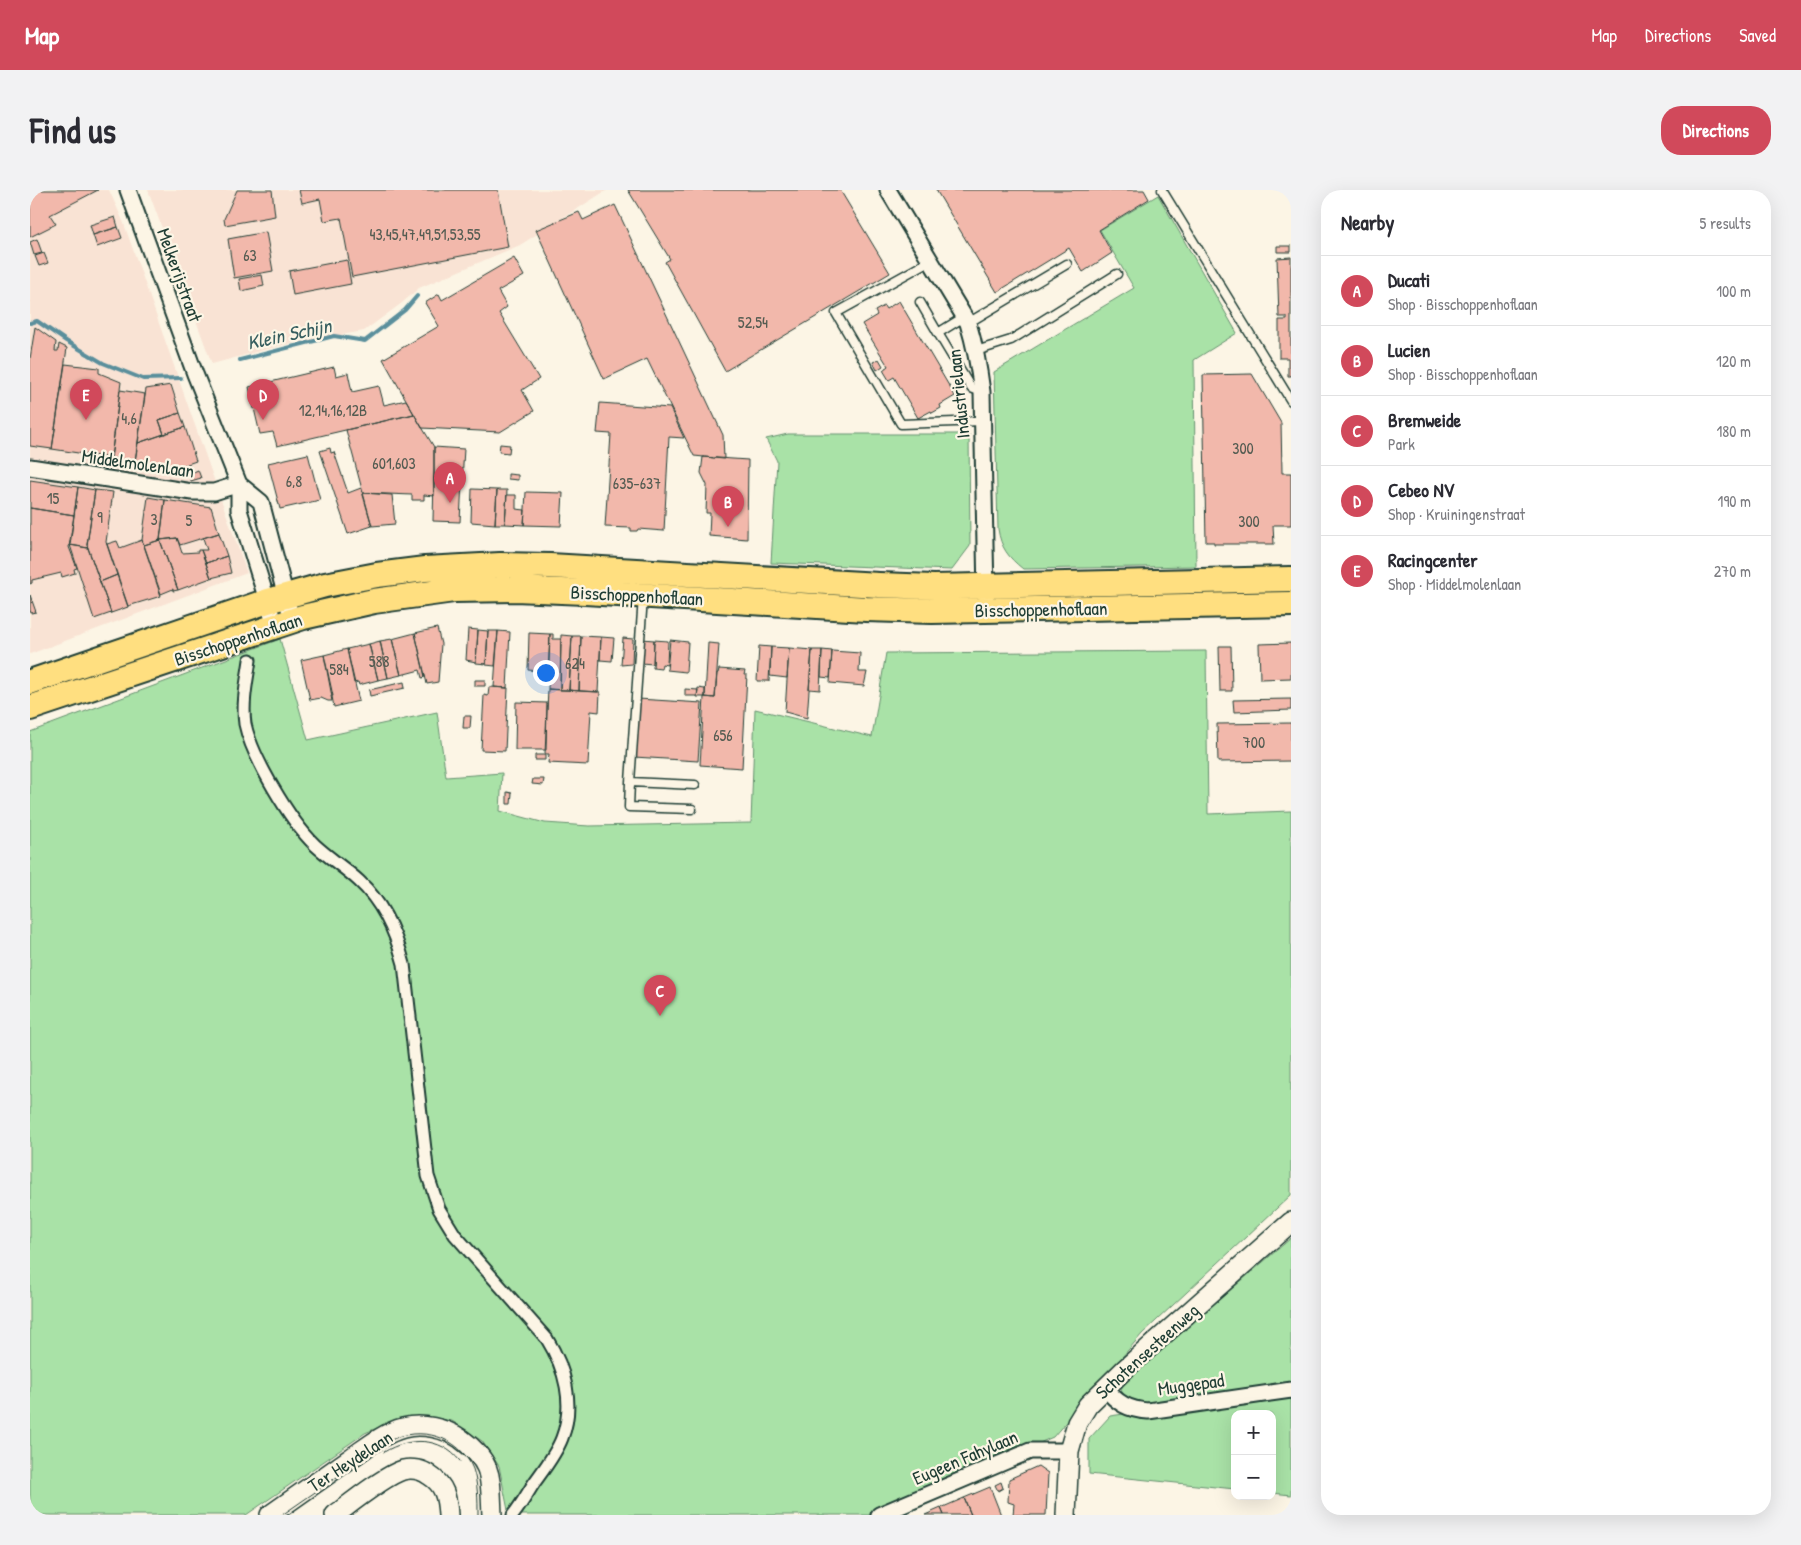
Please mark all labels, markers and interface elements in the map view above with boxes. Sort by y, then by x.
text: Map [25,19,59,51]
text: Map [1592,23,1617,48]
text: Directions [1645,23,1711,48]
text: Saved [1739,23,1776,48]
button: Directions [1661,106,1771,155]
text: Find us [30,107,116,154]
text: Nearby [1341,208,1394,237]
text: 5 results [1700,212,1751,234]
house number: 43,45,47,49,51,53,55 [369,223,481,245]
street label: Melkerijstraat [151,225,209,326]
house number: 63 [243,244,257,266]
text: Ducati [1388,267,1430,293]
text: A [1353,280,1361,302]
text: 100 m [1716,280,1751,302]
text: Shop · Bisschoppenhoflaan [1388,293,1538,315]
water label: Klein Schijn [244,311,335,356]
house number: 52,54 [738,311,768,333]
text: Lucien [1388,337,1430,363]
street label: Industrielaan [940,348,976,440]
text: B [1353,350,1361,372]
text: 120 m [1716,350,1751,372]
text: Shop · Bisschoppenhoflaan [1388,363,1538,385]
pin: E [70,379,102,420]
pin: D [247,379,279,420]
house number: 12,14,16,12B [299,399,367,421]
house number: 4,6 [121,407,137,429]
text: Bremweide [1388,407,1461,433]
text: C [1353,420,1361,442]
text: 180 m [1717,420,1751,442]
text: Park [1388,433,1415,455]
house number: 300 [1232,437,1254,459]
street label: Middelmolenlaan [80,442,196,484]
house number: 601,603 [372,452,416,474]
pin: A [434,462,466,503]
house number: 6,8 [286,470,302,492]
house number: 635-637 [613,472,661,494]
text: Cebeo NV [1388,477,1454,503]
pin: B [712,486,744,527]
house number: 15 [47,487,60,509]
text: D [1353,490,1361,512]
text: 190 m [1718,490,1751,512]
text: Shop · Kruiningenstraat [1388,503,1525,525]
house number: 9 [97,506,103,528]
house number: 3 [150,508,158,530]
house number: 5 [186,509,193,531]
house number: 300 [1238,510,1260,532]
text: Racingcenter [1388,547,1478,573]
text: E [1353,560,1361,582]
text: 270 m [1714,560,1751,582]
text: Shop · Middelmolenlaan [1388,573,1521,595]
street label: Bisschoppenhoflaan [570,579,704,611]
street label: Bisschoppenhoflaan [974,595,1108,623]
street label: Bisschoppenhoflaan [171,606,305,672]
house number: 588 [369,650,389,672]
house number: 624 [565,652,585,674]
house number: 584 [329,658,349,680]
your location [533,660,559,686]
house number: 656 [713,724,733,746]
house number: 700 [1243,731,1265,753]
pin: C [644,975,676,1016]
street label: Schotensesteenweg [1089,1297,1205,1405]
street label: Muggepad [1156,1366,1226,1401]
map controls [1231,1410,1276,1500]
button: + [1231,1410,1276,1455]
street label: Eugeen Fahylaan [909,1423,1021,1491]
street label: Ter Heydelaan [303,1424,397,1498]
button: − [1231,1455,1276,1500]

